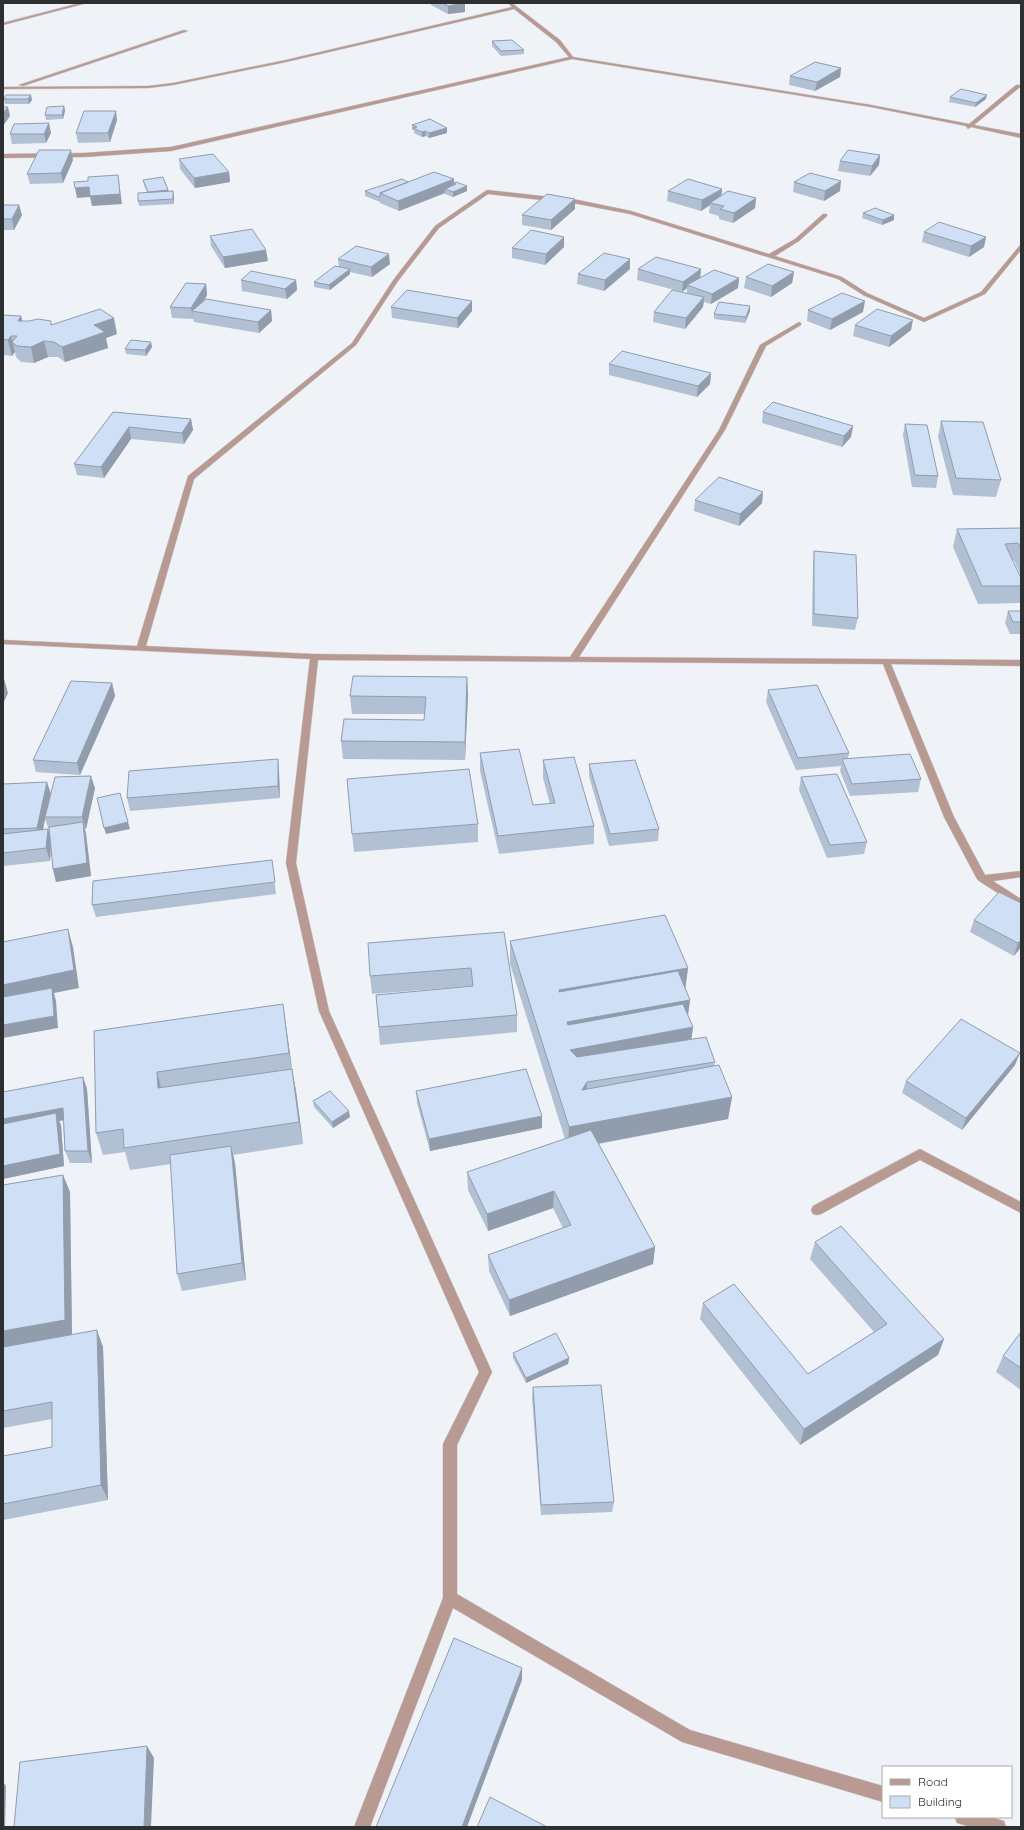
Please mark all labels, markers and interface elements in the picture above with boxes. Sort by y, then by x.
legend [882,1766,1012,1818]
text: Road [918,1774,948,1789]
text: Building [918,1794,962,1809]

